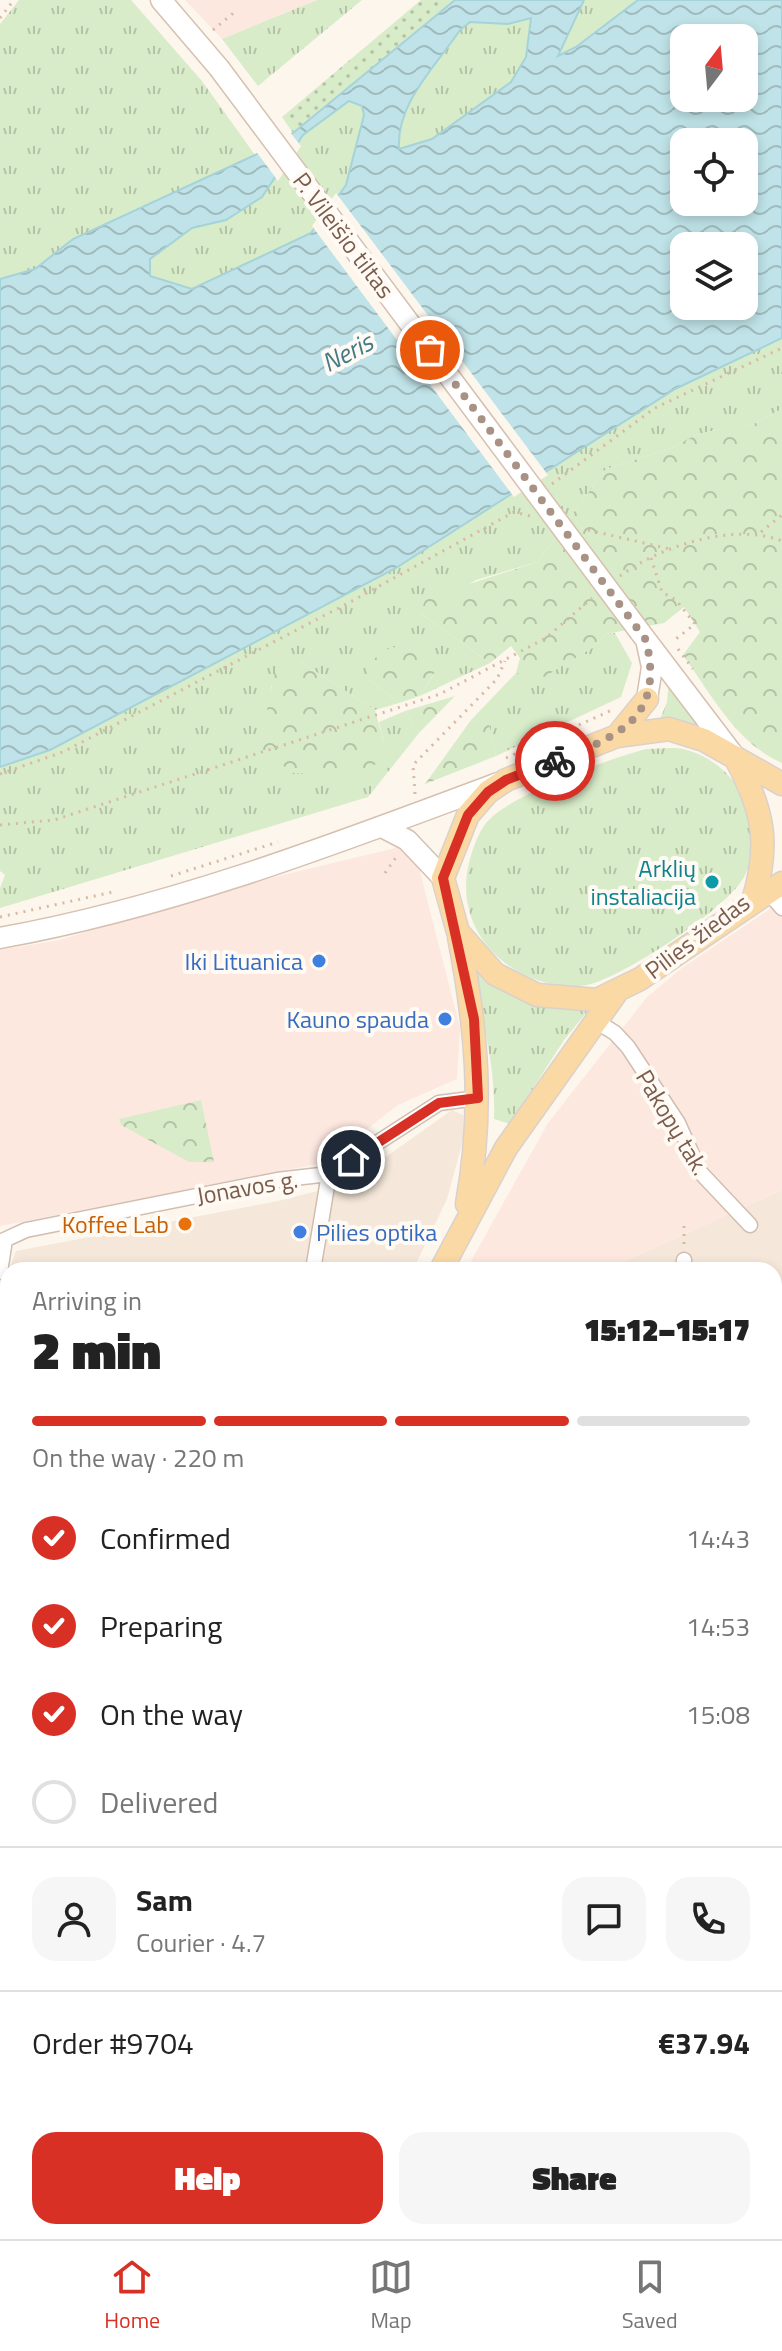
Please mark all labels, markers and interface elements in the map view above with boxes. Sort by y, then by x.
north arrow [670,24,758,112]
map controls [670,24,758,320]
button: locate [670,128,758,216]
street label: P. Vileišio tiltas [284,164,404,306]
button: layers [670,232,758,320]
pin [396,316,464,384]
water label: Neris [314,321,381,382]
icon: bag [408,328,452,372]
courier [515,721,595,801]
icon: bike [533,739,577,783]
place label: Arklių instaliacija [590,850,696,914]
marker: Arklių instaliacija [703,873,721,891]
street label: Pilies žiedas [637,885,757,987]
place label: Iki Lituanica [184,943,303,979]
marker: Iki Lituanica [310,952,328,970]
place label: Kauno spauda [286,1001,429,1037]
marker: Kauno spauda [436,1010,454,1028]
street label: Pakopų tak. [627,1062,719,1182]
pin [317,1126,385,1194]
icon: home [329,1138,373,1182]
street label: Jonavos g. [194,1160,300,1214]
place label: Koffee Lab [62,1206,169,1242]
place label: Pilies optika [316,1214,437,1250]
marker: Koffee Lab [176,1215,194,1233]
marker: Pilies optika [291,1223,309,1241]
text: Arriving in [32,1281,142,1320]
text: 15:12–15:17 [584,1307,750,1353]
text: 2 min [32,1310,161,1389]
text: On the way · 220 m [32,1438,244,1477]
text: Confirmed [100,1515,231,1561]
icon: check [32,1516,76,1560]
text: 14:43 [686,1519,750,1558]
text: Preparing [100,1603,222,1649]
icon: check [32,1604,76,1648]
text: 14:53 [686,1607,750,1646]
text: On the way [100,1691,243,1737]
icon: check [32,1692,76,1736]
text: 15:08 [686,1695,750,1734]
text: Delivered [100,1779,218,1825]
button: person [32,1877,116,1961]
text: Sam [136,1877,193,1923]
button: chat [562,1877,646,1961]
button: phone [666,1877,750,1961]
text: Courier · 4.7 [136,1923,266,1962]
text: Order #9704 [32,2020,194,2066]
text: €37.94 [658,2020,750,2066]
button: Help [32,2132,383,2224]
button: Share [399,2132,750,2224]
tab: Home [104,2255,160,2337]
tab: Map [369,2255,413,2337]
tab: Saved [622,2255,678,2337]

